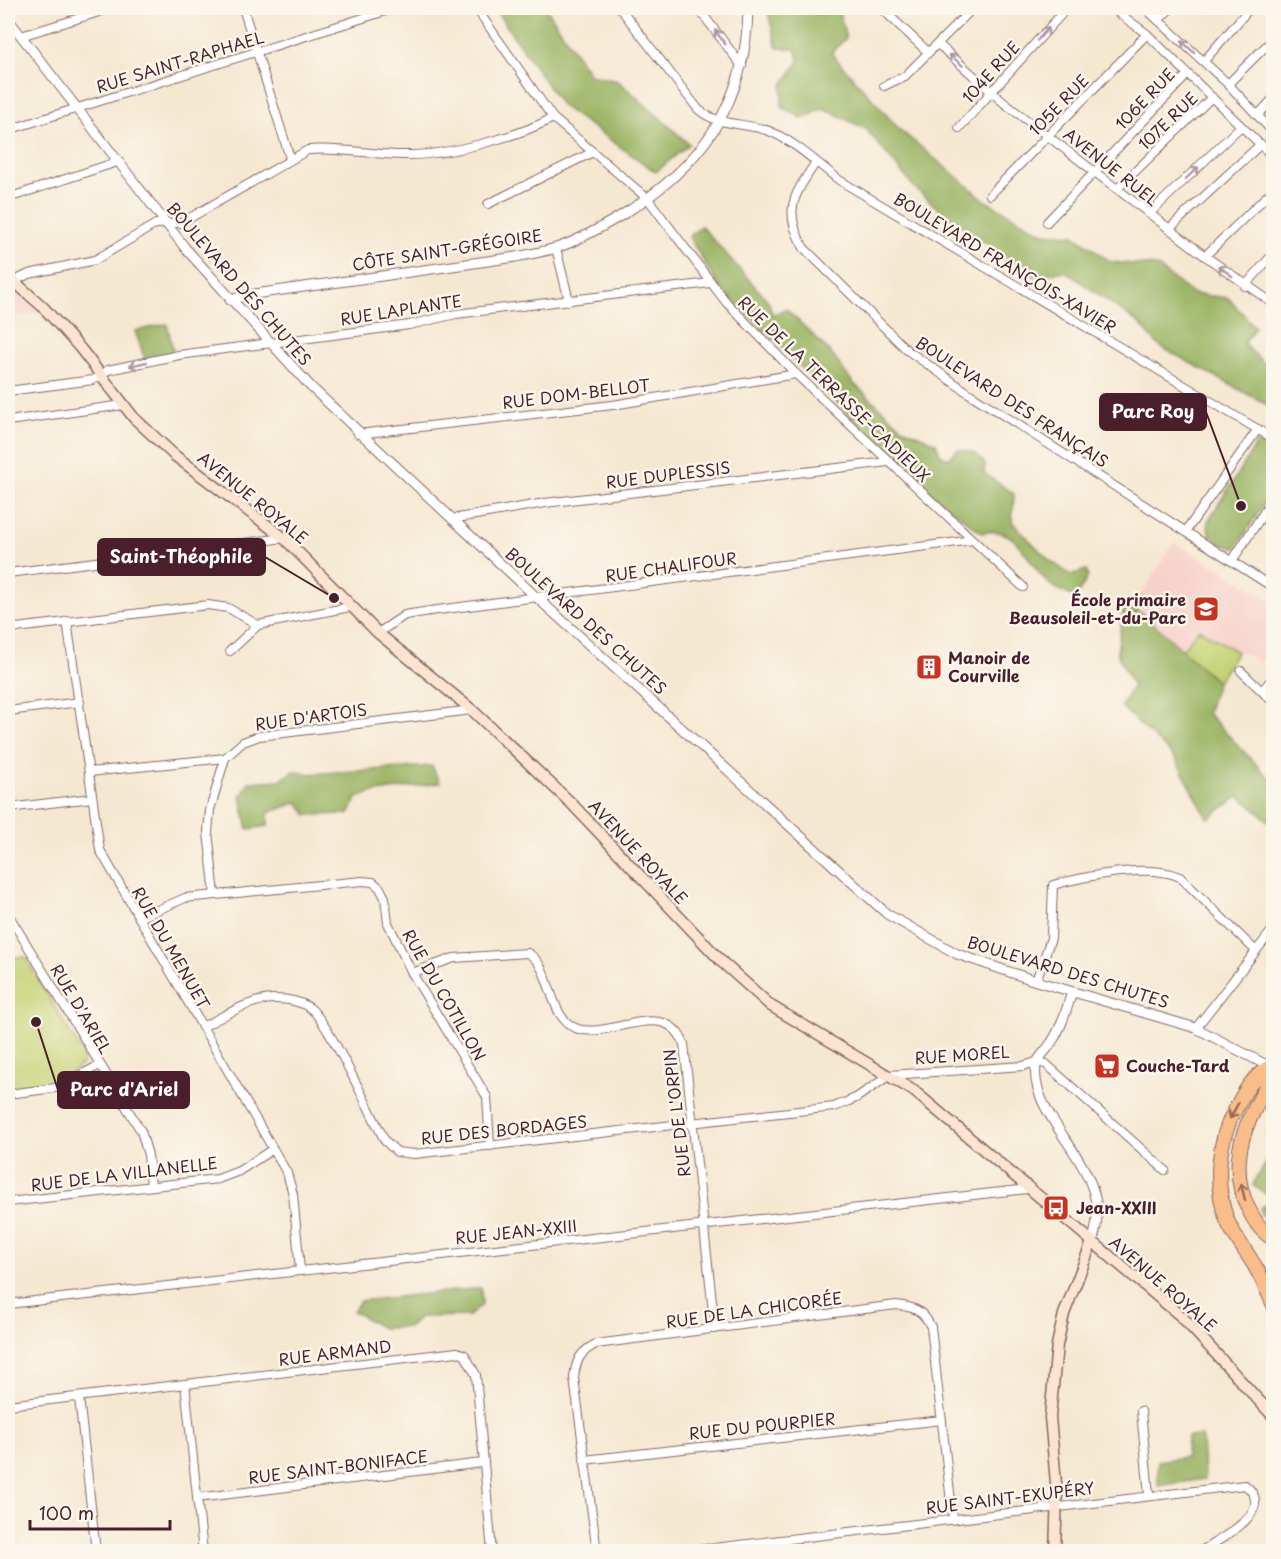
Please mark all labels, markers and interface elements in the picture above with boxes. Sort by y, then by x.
street label: RUE SAINT-RAPHAEL [93,24,267,98]
one-way arrow [1036,26,1050,41]
one-way arrow [714,29,727,45]
street label: 104E RUE [956,35,1025,108]
one-way arrow [1181,40,1196,54]
one-way arrow [949,53,964,67]
street label: 106E RUE [1109,62,1180,134]
street label: 105E RUE [1023,68,1094,140]
street label: 107E RUE [1132,86,1202,155]
street label: AVENUE RUEL [1059,122,1164,211]
one-way arrow [1184,166,1199,181]
street label: BOULEVARD FRANÇOIS-XAVIER [890,186,1121,338]
street label: BOULEVARD DES CHUTES [162,196,318,370]
street label: CÔTE SAINT-GRÉGOIRE [350,222,543,276]
one-way arrow [1218,265,1234,277]
street label: RUE LAPLANTE [338,288,464,330]
street label: RUE DE LA TERRASSE-CADIEUX [733,290,936,487]
street label: BOULEVARD DES FRANÇAIS [912,330,1114,473]
one-way arrow [129,358,148,370]
street label: RUE DOM-BELLOT [501,372,651,414]
callout: Parc Roy [1100,394,1206,430]
text: Parc Roy [1112,397,1194,424]
street label: AVENUE ROYALE [193,445,314,549]
street label: RUE DUPLESSIS [604,454,732,494]
callout: Saint-Théophile [98,539,265,575]
street label: BOULEVARD DES CHUTES [501,541,673,699]
text: Saint-Théophile [110,542,252,569]
street label: RUE CHALIFOUR [604,545,738,587]
place label: École primaire Beausoleil-et-du-Parc [1009,587,1186,629]
school or university icon: École primaire Beausoleil-et-du-Parc [1191,594,1221,624]
place label: Manoir de Courville [948,645,1030,687]
building icon: Manoir de Courville [914,652,944,682]
street label: RUE D'ARTOIS [253,696,368,736]
street label: AVENUE ROYALE [584,794,694,909]
street label: RUE DU MENUET [127,882,217,1013]
street label: RUE DU COTILLON [397,924,492,1065]
street label: BOULEVARD DES CHUTES [964,929,1172,1013]
street label: RUE D'ARIEL [46,959,118,1058]
street label: RUE MOREL [914,1039,1010,1069]
street label: RUE DE L'ORPIN [656,1048,696,1178]
supermarket icon: Couche-Tard [1092,1051,1122,1081]
place label: Couche-Tard [1126,1053,1230,1077]
callout: Parc d'Ariel [58,1072,189,1108]
text: Parc d'Ariel [70,1075,178,1102]
one-way arrow [1228,1102,1240,1119]
street label: RUE DES BORDAGES [420,1108,588,1150]
street label: RUE DE LA VILLANELLE [29,1150,219,1196]
one-way arrow [1236,1183,1248,1202]
bus stop icon: Jean-XXIII [1041,1193,1071,1223]
place label: Jean-XXIII [1076,1195,1156,1219]
street label: RUE JEAN-XXIII [454,1213,578,1249]
street label: AVENUE ROYALE [1105,1230,1223,1337]
street label: RUE DE LA CHICORÉE [664,1285,844,1333]
street label: RUE ARMAND [277,1333,393,1371]
street label: RUE DU POURPIER [687,1405,836,1445]
street label: RUE SAINT-BONIFACE [247,1443,429,1489]
street label: RUE SAINT-EXUPÉRY [924,1475,1096,1519]
scale bar [30,1493,170,1531]
text: 100 m [39,1499,94,1526]

